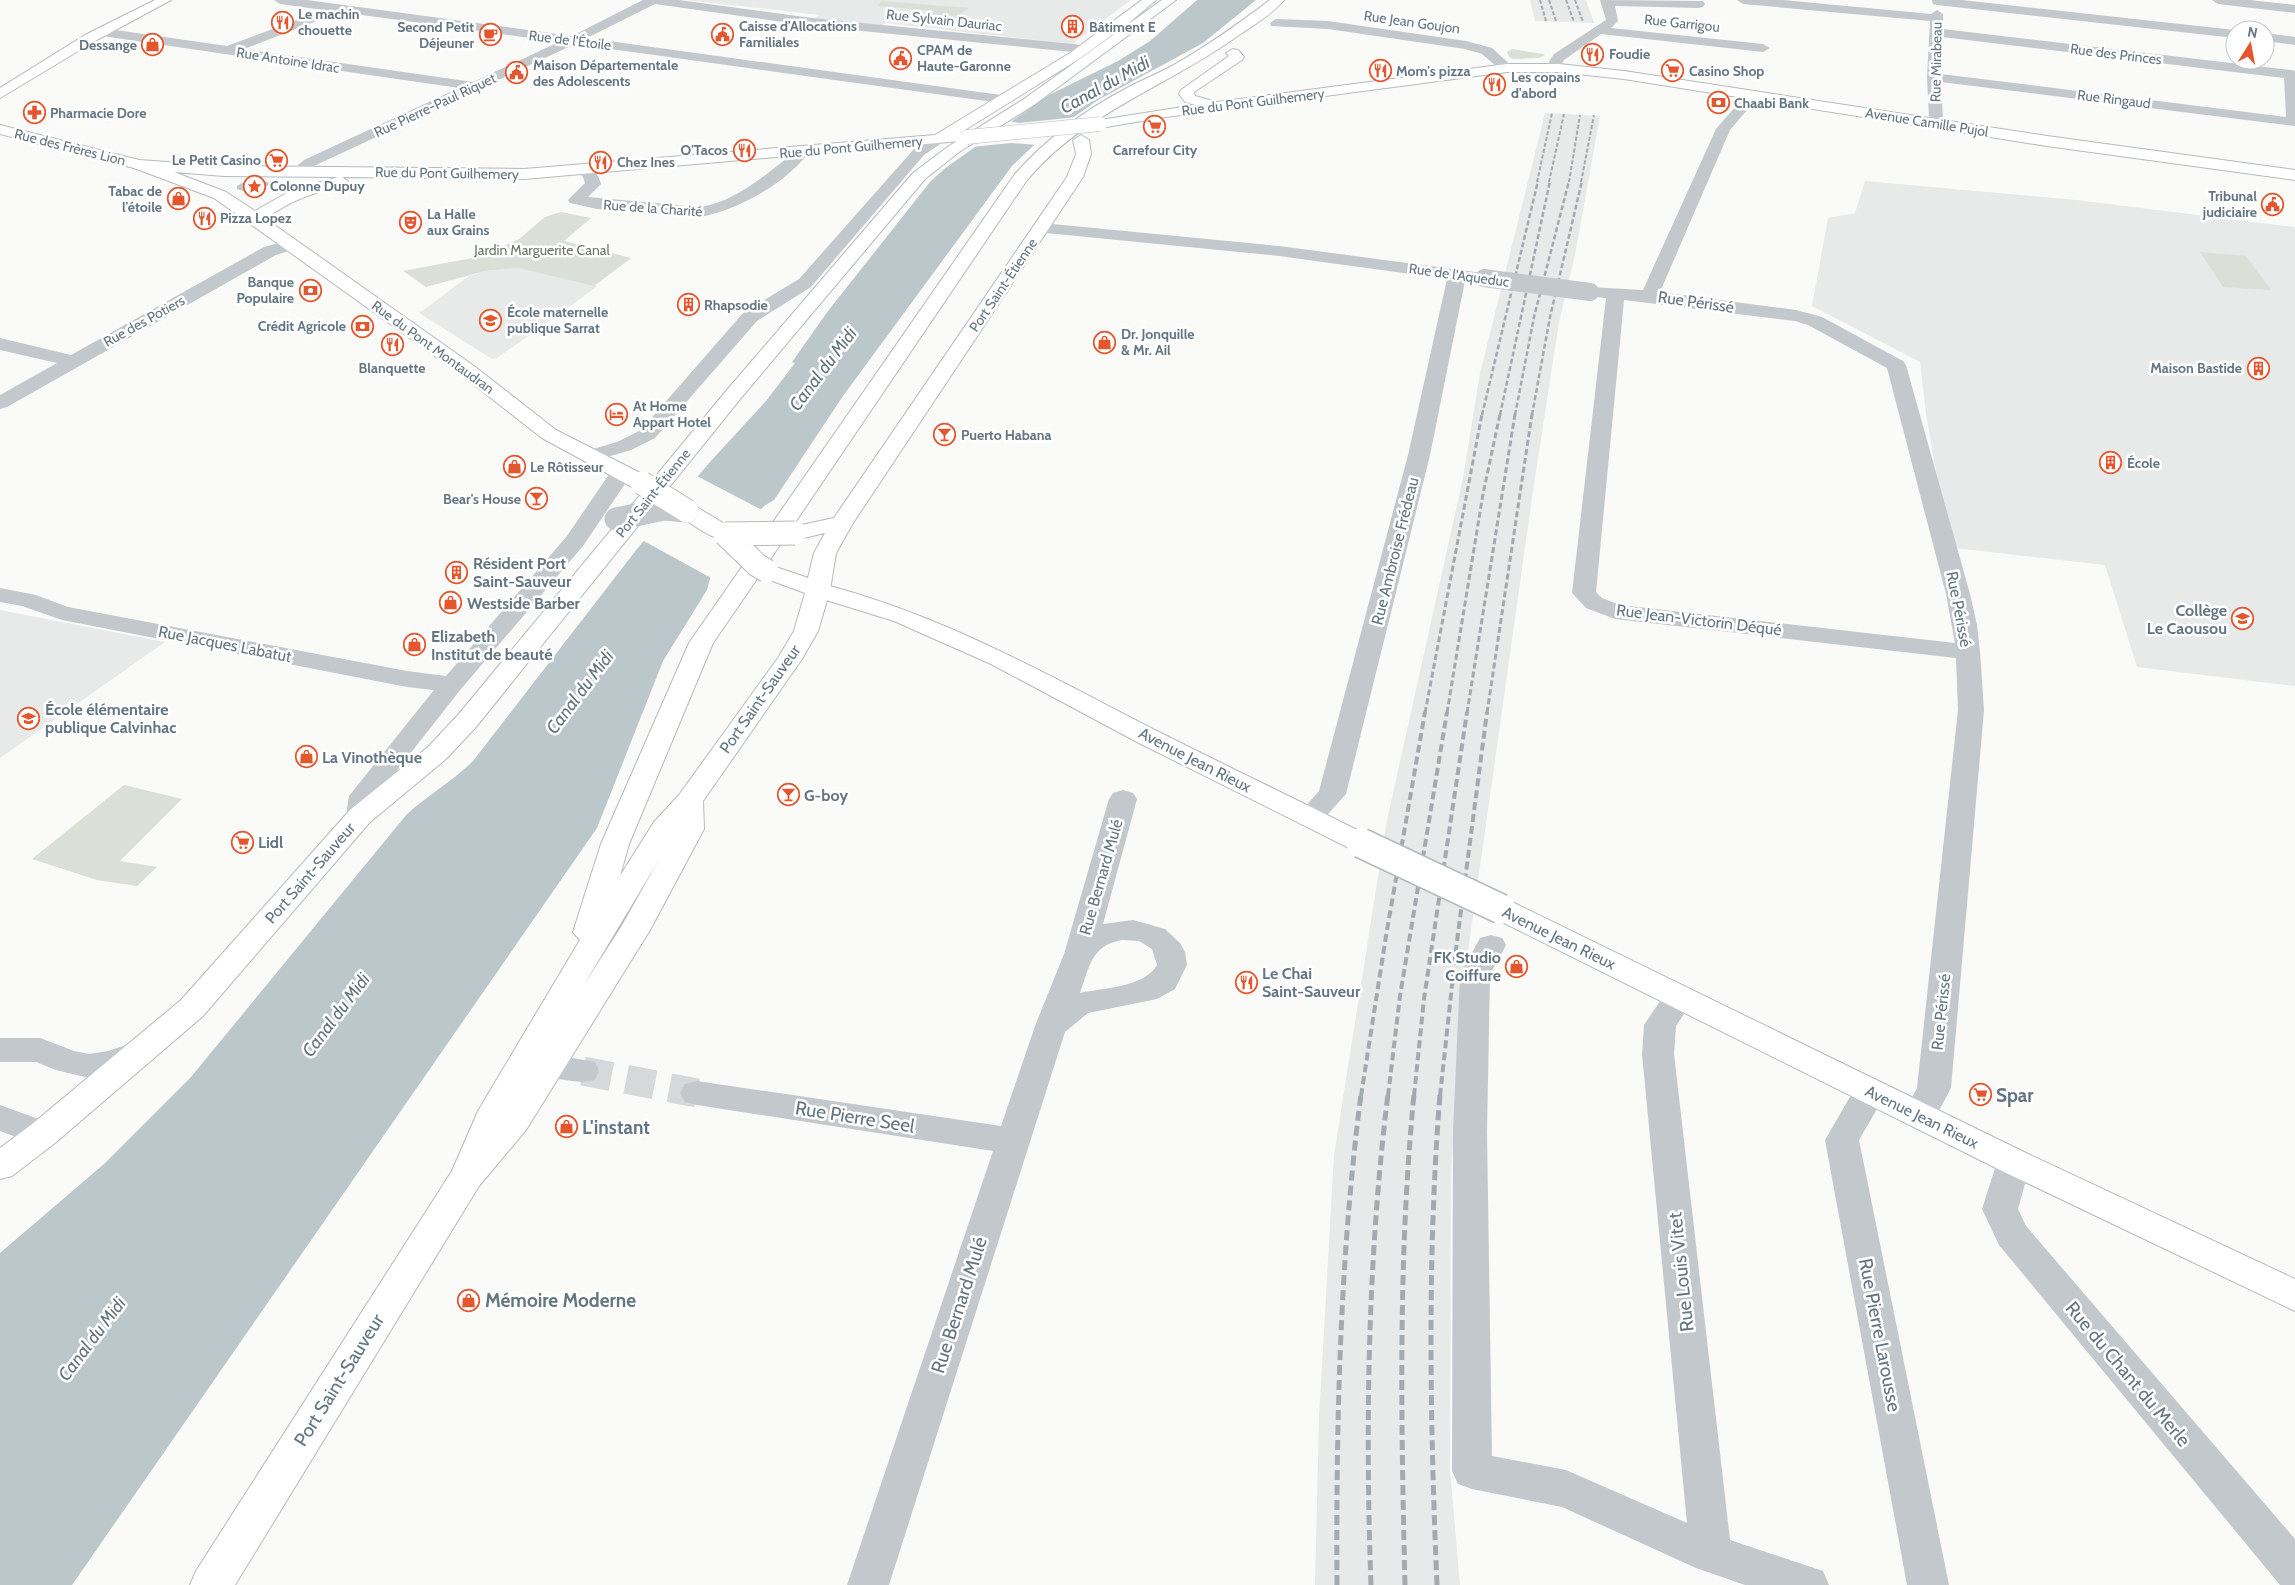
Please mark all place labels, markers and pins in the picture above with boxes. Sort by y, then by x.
place label: Le machin chouette [298,5,360,39]
restaurant icon: Le machin chouette [270,10,294,34]
building icon: Bâtiment E [1061,15,1085,39]
place label: Caisse d'Allocations Familiales [739,17,857,51]
place label: Second Petit Déjeuner [397,18,474,52]
place label: Bâtiment E [1089,18,1156,36]
public building icon: Caisse d'Allocations Familiales [711,22,735,46]
cafe icon: Second Petit Déjeuner [478,23,502,47]
shop icon: Dessange [141,33,165,57]
place label: Dessange [79,36,137,54]
place label: CPAM de Haute-Garonne [917,41,1011,75]
restaurant icon: Foudie [1581,42,1605,66]
place label: Foudie [1609,45,1650,63]
public building icon: CPAM de Haute-Garonne [889,46,913,70]
place label: Maison Départementale des Adolescents [533,56,678,90]
restaurant icon: Mom's pizza [1368,59,1392,83]
supermarket icon: Casino Shop [1661,59,1685,83]
public building icon: Maison Départementale des Adolescents [505,61,529,85]
place label: Mom's pizza [1396,62,1470,80]
place label: Casino Shop [1689,62,1764,80]
place label: Les copains d'abord [1511,68,1581,102]
restaurant icon: Les copains d'abord [1483,73,1507,97]
bank icon: Chaabi Bank [1706,91,1730,115]
place label: Chaabi Bank [1734,94,1809,112]
pharmacy icon: Pharmacie Dore [22,101,46,125]
place label: Pharmacie Dore [50,104,146,122]
supermarket icon: Carrefour City [1143,115,1167,139]
restaurant icon: O'Tacos [732,138,756,162]
place label: O'Tacos [681,141,728,159]
place label: Carrefour City [1113,141,1198,159]
supermarket icon: Le Petit Casino [265,148,289,172]
restaurant icon: Chez Ines [589,150,613,174]
place label: Le Petit Casino [172,151,261,169]
place label: Chez Ines [617,153,675,171]
place icon: Colonne Dupuy [242,174,266,198]
place label: Colonne Dupuy [270,177,365,195]
place label: Tabac de l'étoile [108,182,162,216]
shop icon: Tabac de l'étoile [166,187,190,211]
place label: Tribunal judiciaire [2202,187,2257,221]
public building icon: Tribunal judiciaire [2261,192,2285,216]
place label: La Halle aux Grains [427,205,489,239]
restaurant icon: Pizza Lopez [192,206,216,230]
place label: Pizza Lopez [220,209,292,227]
theatre icon: La Halle aux Grains [399,210,423,234]
place label: Banque Populaire [236,273,294,307]
bank icon: Banque Populaire [298,278,322,302]
building icon: Rhapsodie [676,293,700,317]
place label: Rhapsodie [704,296,768,314]
place label: École maternelle publique Sarrat [507,303,608,337]
school or university icon: École maternelle publique Sarrat [479,308,503,332]
bank icon: Crédit Agricole [350,314,374,338]
place label: Crédit Agricole [258,317,346,335]
place label: Dr. Jonquille & Mr. Ail [1121,325,1195,359]
shop icon: Dr. Jonquille & Mr. Ail [1093,330,1117,354]
restaurant icon: Blanquette [380,333,404,357]
building icon: Maison Bastide [2246,356,2270,380]
place label: Blanquette [359,359,425,377]
place label: Maison Bastide [2150,359,2242,377]
place label: At Home Appart Hotel [633,397,711,431]
hotel icon: At Home Appart Hotel [605,402,629,426]
bar icon: Puerto Habana [933,423,957,447]
place label: Puerto Habana [961,426,1052,444]
building icon: École [2099,451,2123,475]
place label: École [2127,454,2160,472]
shop icon: Le Rôtisseur [502,455,526,479]
place label: Le Rôtisseur [530,458,604,476]
bar icon: Bear's House [525,487,549,511]
place label: Bear's House [443,490,521,508]
place label: Résident Port Saint-Sauveur [473,554,572,591]
building icon: Résident Port Saint-Sauveur [445,560,469,584]
shop icon: Westside Barber [439,591,463,615]
place label: Westside Barber [467,594,581,613]
place label: Collège Le Caousou [2147,601,2227,638]
school or university icon: Collège Le Caousou [2231,607,2255,631]
place label: Elizabeth Institut de beauté [431,627,553,664]
shop icon: Elizabeth Institut de beauté [403,633,427,657]
place label: École élémentaire publique Calvinhac [45,700,177,737]
school or university icon: École élémentaire publique Calvinhac [17,706,41,730]
shop icon: La Vinothèque [294,745,318,769]
place label: La Vinothèque [322,748,422,767]
bar icon: G-boy [776,783,800,807]
place label: G-boy [804,786,848,805]
supermarket icon: Lidl [230,830,254,854]
place label: Lidl [258,833,283,852]
place label: FK Studio Coiffure [1433,948,1501,985]
shop icon: FK Studio Coiffure [1505,954,1529,978]
place label: Le Chai Saint-Sauveur [1262,964,1361,1001]
restaurant icon: Le Chai Saint-Sauveur [1234,970,1258,994]
supermarket icon: Spar [1968,1083,1992,1107]
place label: Spar [1996,1084,2034,1107]
shop icon: L'instant [554,1115,578,1139]
place label: L'instant [582,1116,650,1139]
shop icon: Mémoire Moderne [457,1288,481,1312]
place label: Mémoire Moderne [485,1289,636,1312]

